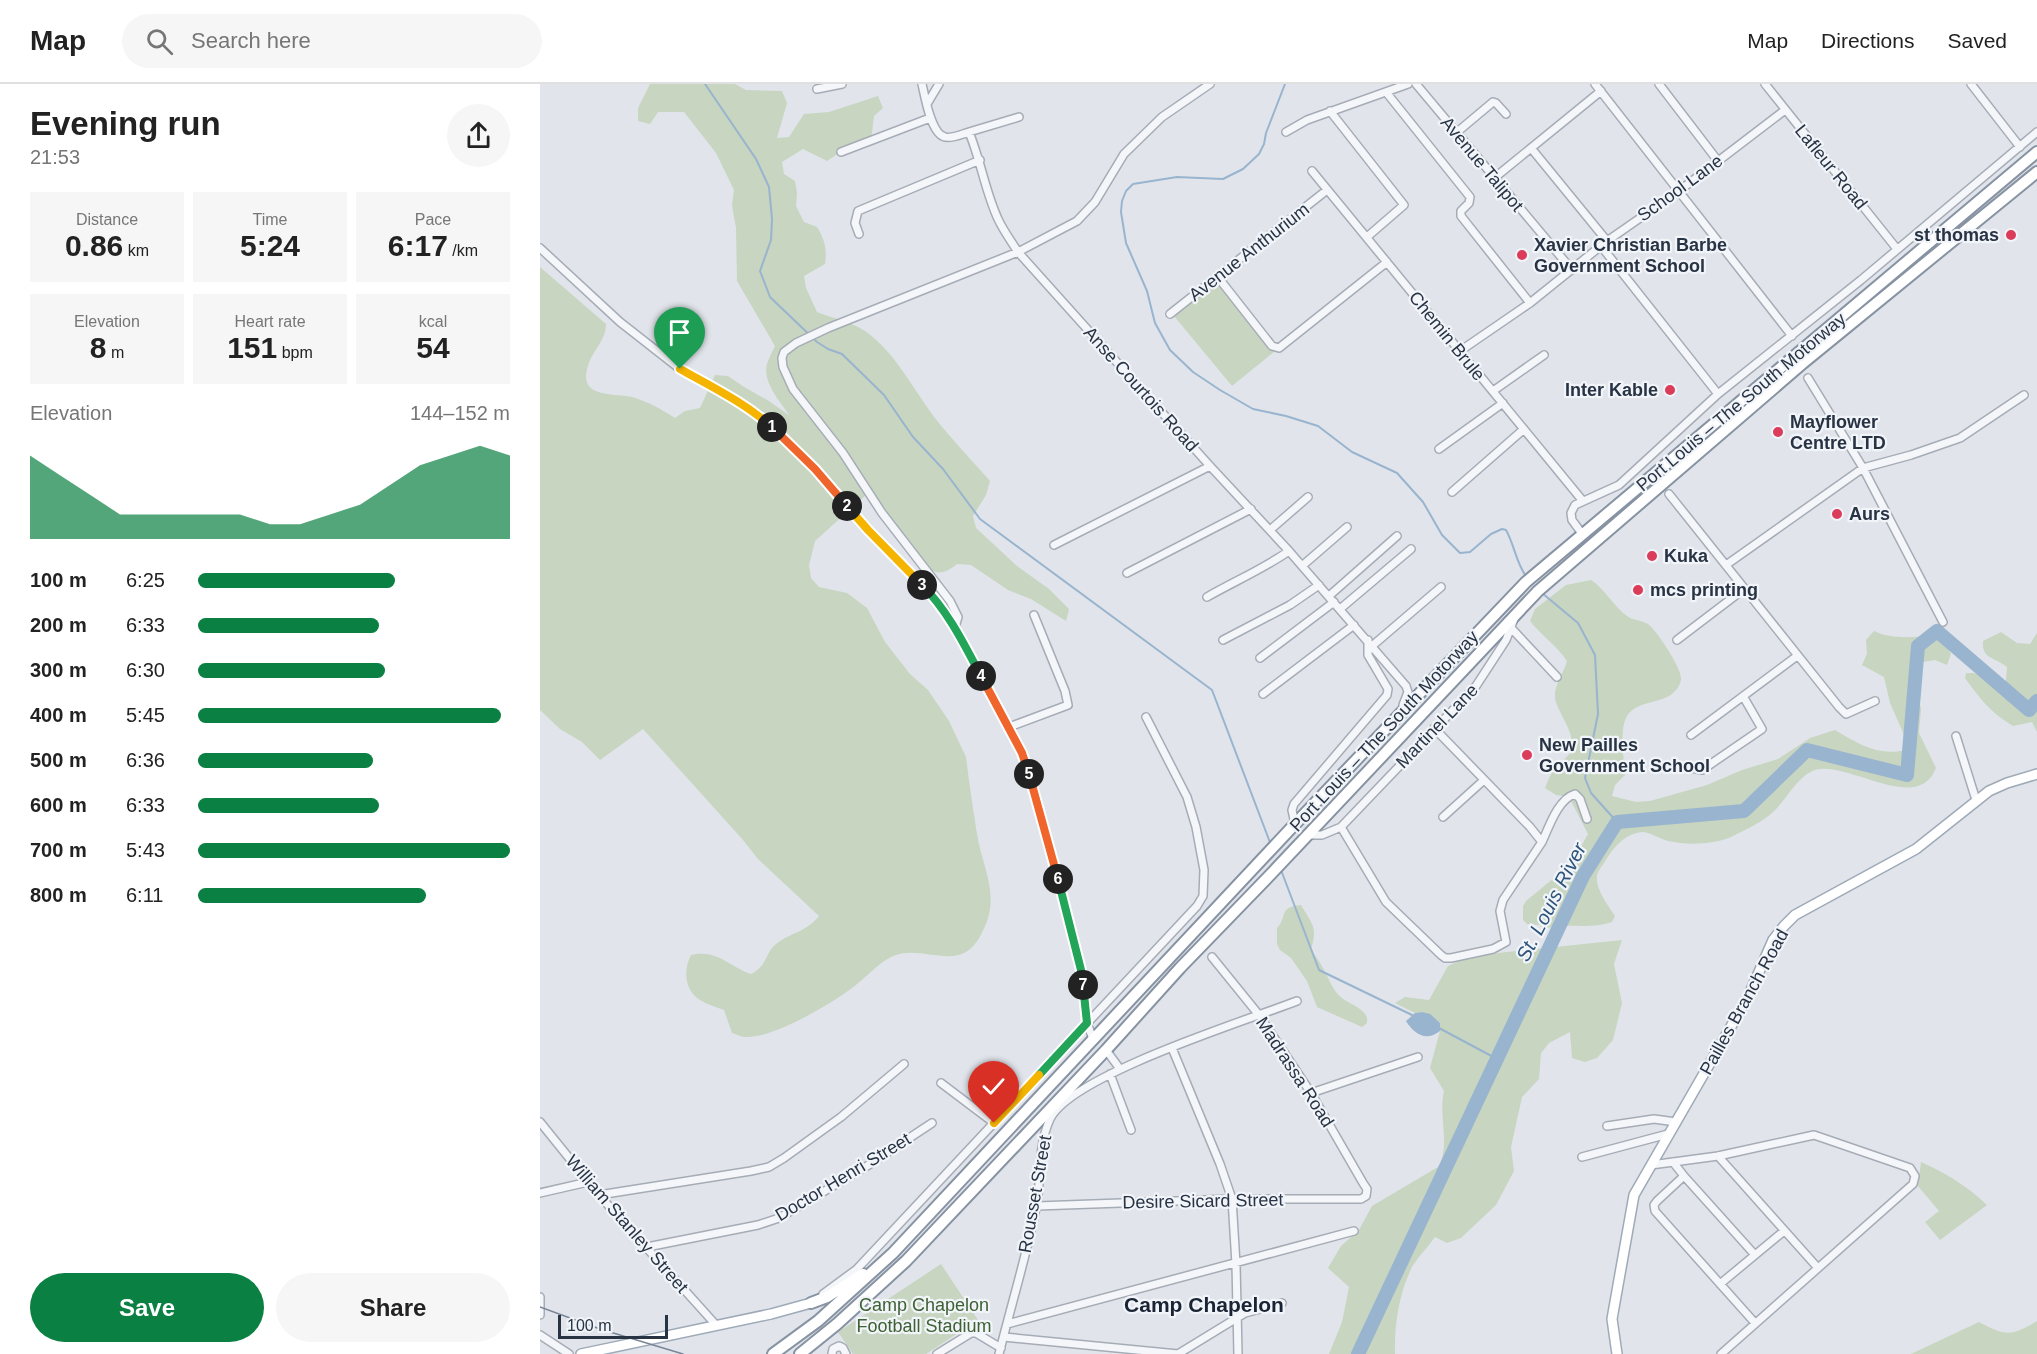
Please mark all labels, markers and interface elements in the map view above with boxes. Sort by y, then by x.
search box [122,14,542,68]
text: Map [30,25,86,56]
icon: search [143,25,176,58]
text: Search here [191,28,311,53]
text: Map [1747,29,1788,52]
text: Directions [1821,29,1914,52]
text: Saved [1947,29,2007,52]
button: share [447,104,510,167]
text: Evening run [30,105,221,142]
street label: Avenue Talipot [1437,113,1527,215]
street label: Lafleur Road [1791,121,1871,213]
text: 21:53 [30,146,80,168]
street label: School Lane [1634,150,1726,226]
street label: Avenue Anthurium [1185,199,1313,305]
text: Distance [76,211,138,228]
text: Time [253,211,287,228]
text: Pace [415,211,451,228]
place label: st thomas [1914,225,1999,245]
marker: st thomas [2004,228,2018,242]
text: 0.86 [65,229,123,262]
text: 5:24 [240,229,300,262]
text: 6:17 [388,229,448,262]
place label: Xavier Christian Barbe Government School [1534,235,1727,276]
text: km [123,242,149,259]
text: /km [448,242,478,259]
marker: Xavier Christian Barbe Government School [1515,248,1529,262]
street label: Chemin Brule [1405,287,1489,385]
pin [654,307,705,369]
street label: Port Louis – The South Motorway [1632,309,1850,495]
text: Elevation [74,313,140,330]
text: Heart rate [234,313,306,330]
text: kcal [419,313,447,330]
icon: arrive [663,316,696,349]
street label: Anse Courtois Road [1080,322,1202,456]
text: 8 [90,331,106,364]
text: 151 [227,331,277,364]
text: 54 [416,331,450,364]
text: m [106,344,124,361]
text: bpm [277,344,313,361]
place label: Inter Kable [1565,380,1658,400]
marker: Inter Kable [1663,383,1677,397]
text: Elevation [30,402,112,424]
text: 144–152 m [410,402,510,424]
pin: 1 [757,412,787,442]
place label: Mayflower Centre LTD [1790,412,1886,453]
text: 1 [768,418,776,435]
marker: Mayflower Centre LTD [1771,425,1785,439]
pin: 2 [832,491,862,521]
text: 2 [843,497,851,514]
place label: Aurs [1849,504,1890,524]
marker: Aurs [1830,507,1844,521]
place label: Kuka [1664,546,1709,566]
marker: Kuka [1645,549,1659,563]
text: 100 m [30,569,87,591]
text: 6:25 [126,569,165,591]
pin: 3 [907,570,937,600]
text: 3 [918,576,926,593]
place label: mcs printing [1650,580,1758,600]
marker: mcs printing [1631,583,1645,597]
text: 200 m [30,614,87,636]
text: 6:33 [126,614,165,636]
street label: Port Louis – The South Motorway [1286,627,1482,835]
text: 300 m [30,659,87,681]
text: 6:30 [126,659,165,681]
pin: 4 [966,661,996,691]
text: 4 [977,667,985,684]
street label: Martinel Lane [1392,680,1482,772]
text: 400 m [30,704,87,726]
text: 5:45 [126,704,165,726]
place label: New Pailles Government School [1539,735,1710,776]
marker: New Pailles Government School [1520,748,1534,762]
text: 500 m [30,749,87,771]
text: 6:36 [126,749,165,771]
pin: 5 [1014,759,1044,789]
text: 5 [1025,765,1033,782]
text: 600 m [30,794,87,816]
text: 6:33 [126,794,165,816]
water label: St. Louis River [1512,838,1591,965]
text: 700 m [30,839,87,861]
text: 5:43 [126,839,165,861]
pin: 6 [1043,864,1073,894]
text: 6 [1054,870,1062,887]
text: 800 m [30,884,87,906]
text: 6:11 [126,884,163,906]
street label: Pailles Branch Road [1696,926,1792,1078]
pin: 7 [1068,970,1098,1000]
text: 7 [1079,976,1087,993]
street label: Madrassa Road [1252,1013,1338,1131]
pin [968,1061,1019,1123]
icon: check [977,1070,1010,1103]
street label: Doctor Henri Street [772,1129,914,1225]
street label: Rousset Street [1015,1134,1055,1254]
street label: William Stanley Street [562,1151,692,1297]
street label: Desire Sicard Street [1122,1190,1284,1212]
button: Save [30,1273,264,1342]
button: Share [276,1273,510,1342]
district label: Camp Chapelon [1124,1293,1284,1316]
park label: Camp Chapelon Football Stadium [856,1295,992,1336]
scale bar [558,1312,668,1340]
text: 100 m [567,1317,611,1334]

